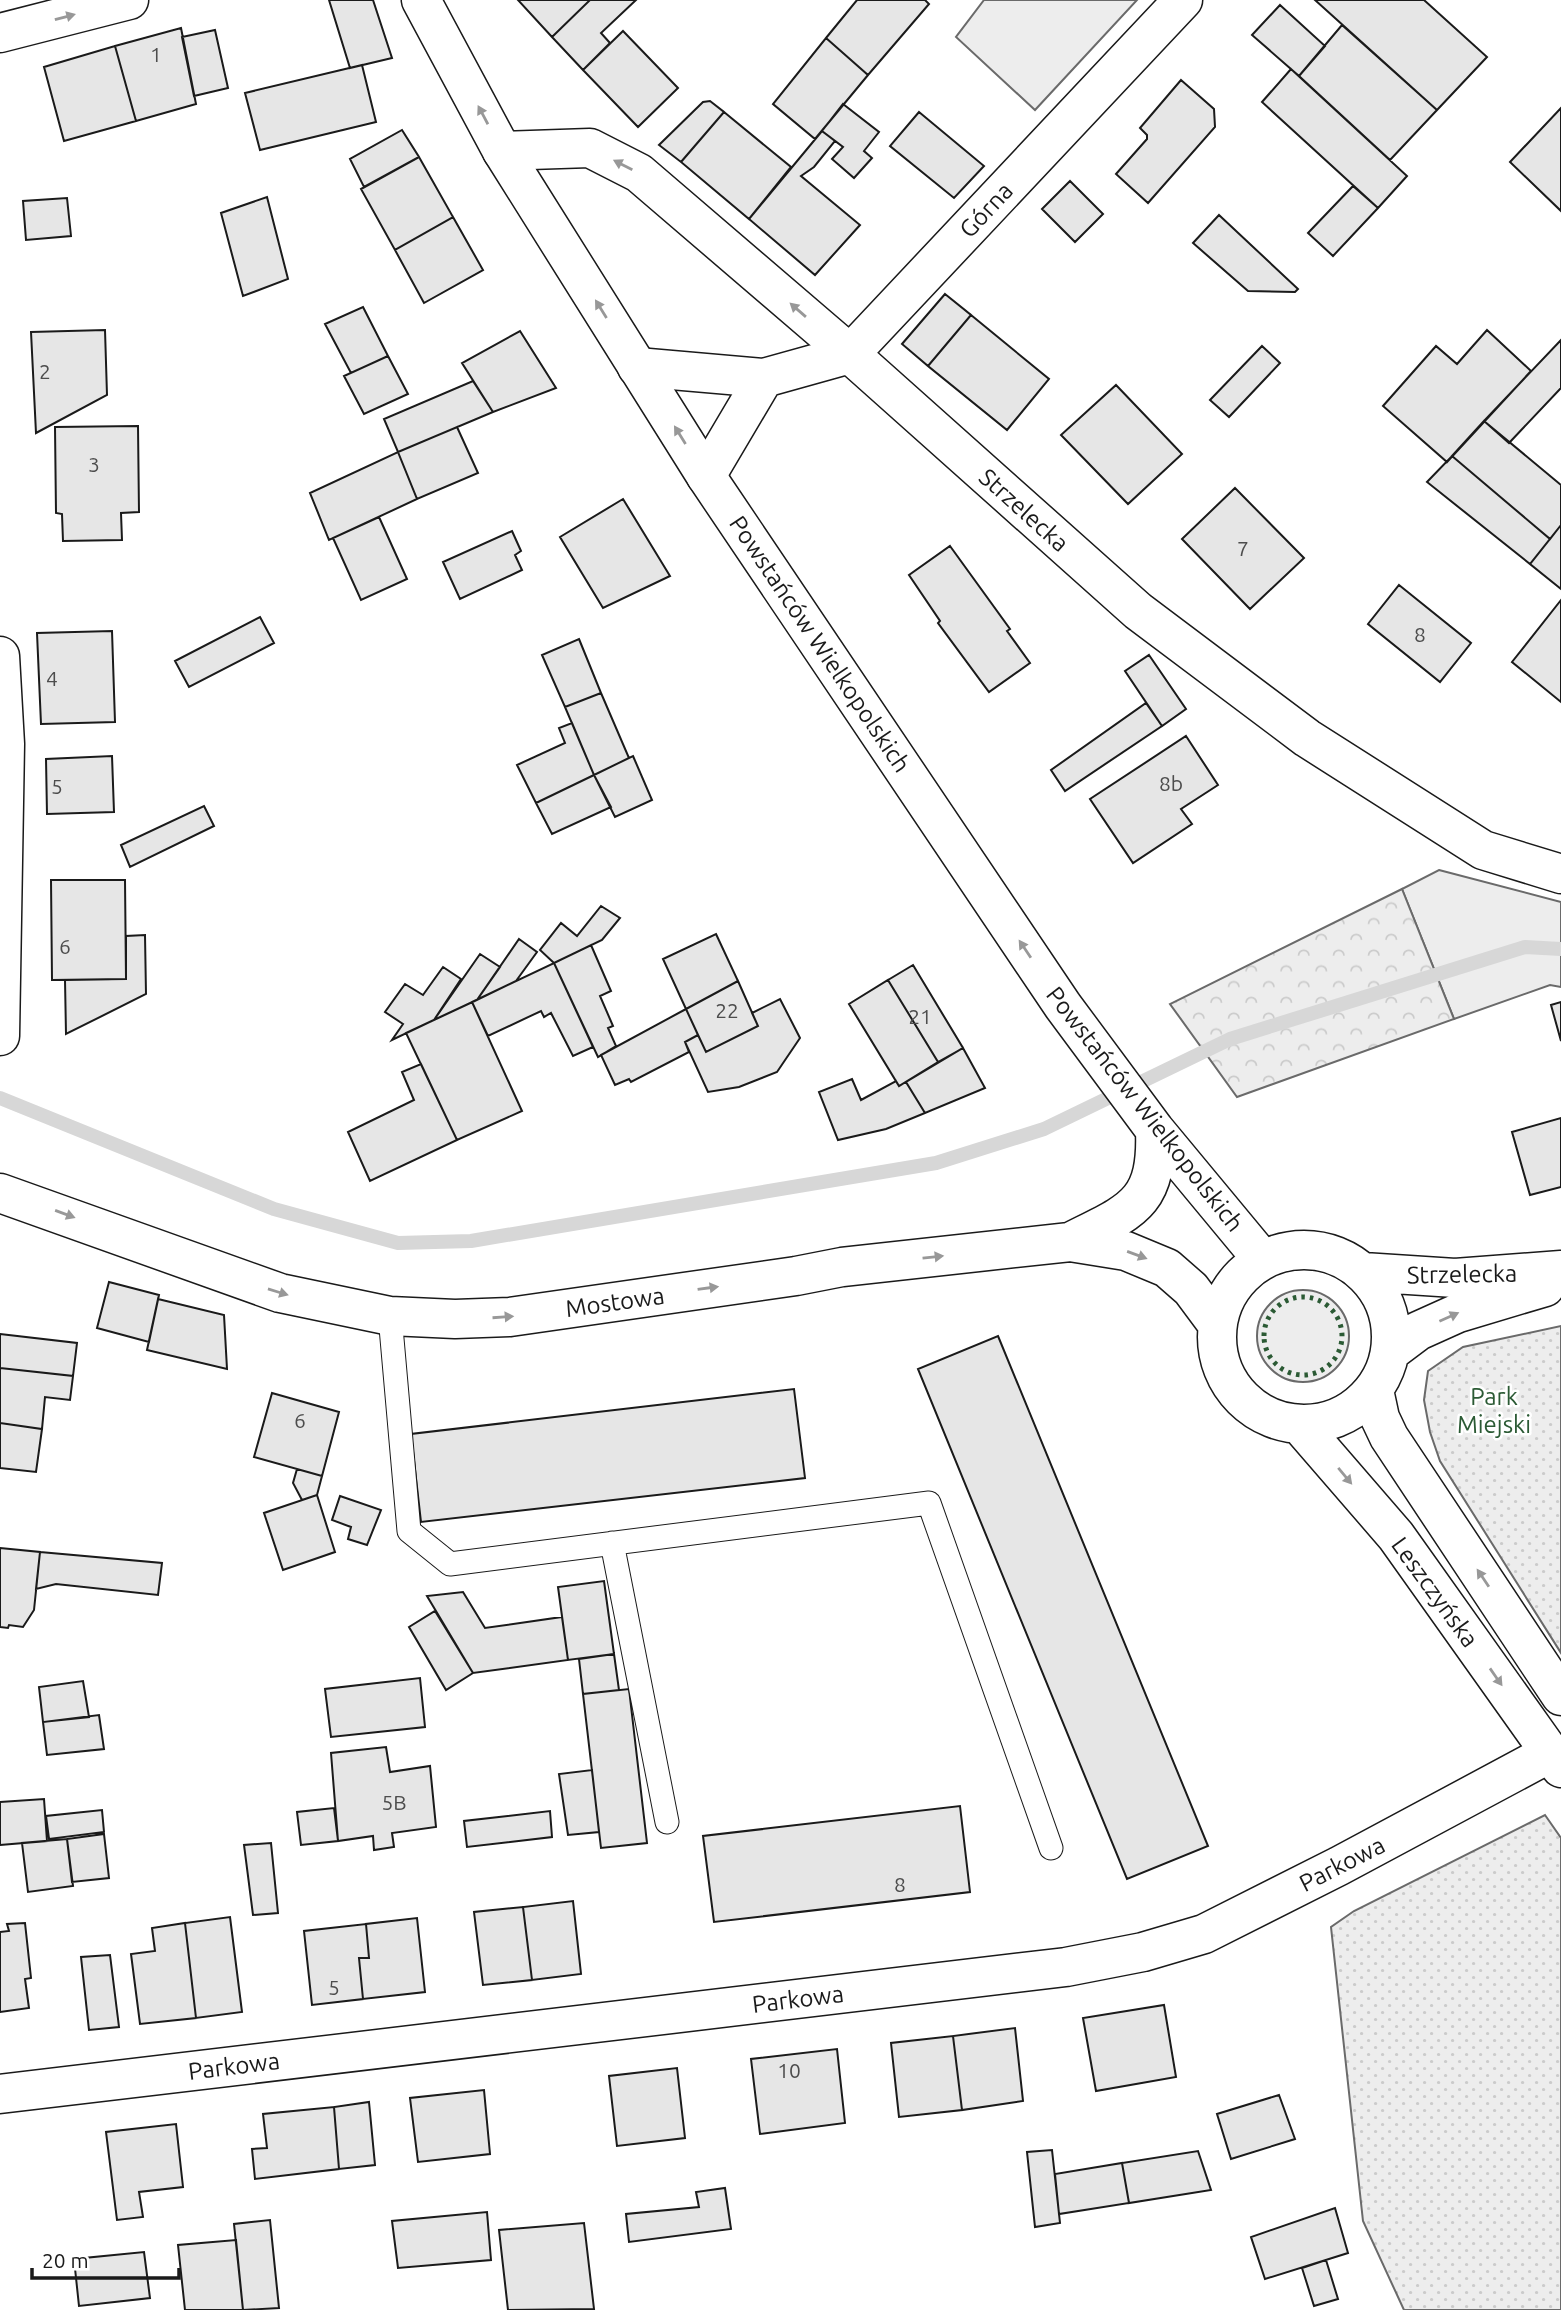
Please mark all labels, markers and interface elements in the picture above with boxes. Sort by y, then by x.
one-way arrow [54,11,76,22]
house number: 1 [150,42,162,66]
one-way arrow [477,105,489,125]
one-way arrow [613,160,633,171]
street label: Górna [954,177,1018,243]
one-way arrow [595,300,608,319]
one-way arrow [789,302,807,318]
house number: 2 [39,359,51,383]
one-way arrow [673,425,686,444]
house number: 3 [88,452,100,476]
street label: Strzelecka [974,463,1074,557]
street label: Powstańców Wielkopolskich [724,511,916,777]
house number: 7 [1237,536,1249,560]
house number: 8 [1414,622,1426,646]
house number: 4 [46,666,58,690]
house number: 8b [1159,771,1183,795]
house number: 5 [51,774,63,798]
house number: 6 [59,934,71,958]
one-way arrow [1018,940,1032,958]
street label: Powstańców Wielkopolskich [1041,981,1249,1237]
house number: 22 [715,998,739,1022]
house number: 21 [908,1004,932,1028]
one-way arrow [54,1209,75,1220]
one-way arrow [1127,1250,1148,1261]
one-way arrow [922,1251,944,1262]
street label: Strzelecka [1407,1260,1517,1288]
street label: Mostowa [564,1282,666,1322]
one-way arrow [697,1283,719,1294]
one-way arrow [268,1287,289,1297]
one-way arrow [492,1311,514,1322]
one-way arrow [1439,1311,1459,1323]
park label: Park Miejski [1457,1383,1531,1438]
house number: 6 [294,1408,306,1432]
one-way arrow [1337,1468,1352,1485]
street label: Leszczyńska [1386,1532,1484,1652]
one-way arrow [1476,1568,1489,1588]
one-way arrow [1489,1668,1503,1686]
house number: 5B [381,1790,407,1814]
street label: Parkowa [1295,1831,1389,1897]
house number: 8 [894,1872,906,1896]
house number: 5 [328,1975,340,1999]
street label: Parkowa [751,1980,845,2018]
street label: Parkowa [187,2047,281,2085]
house number: 10 [777,2058,801,2082]
scale bar [32,2236,178,2280]
text: 20 m [42,2248,89,2272]

